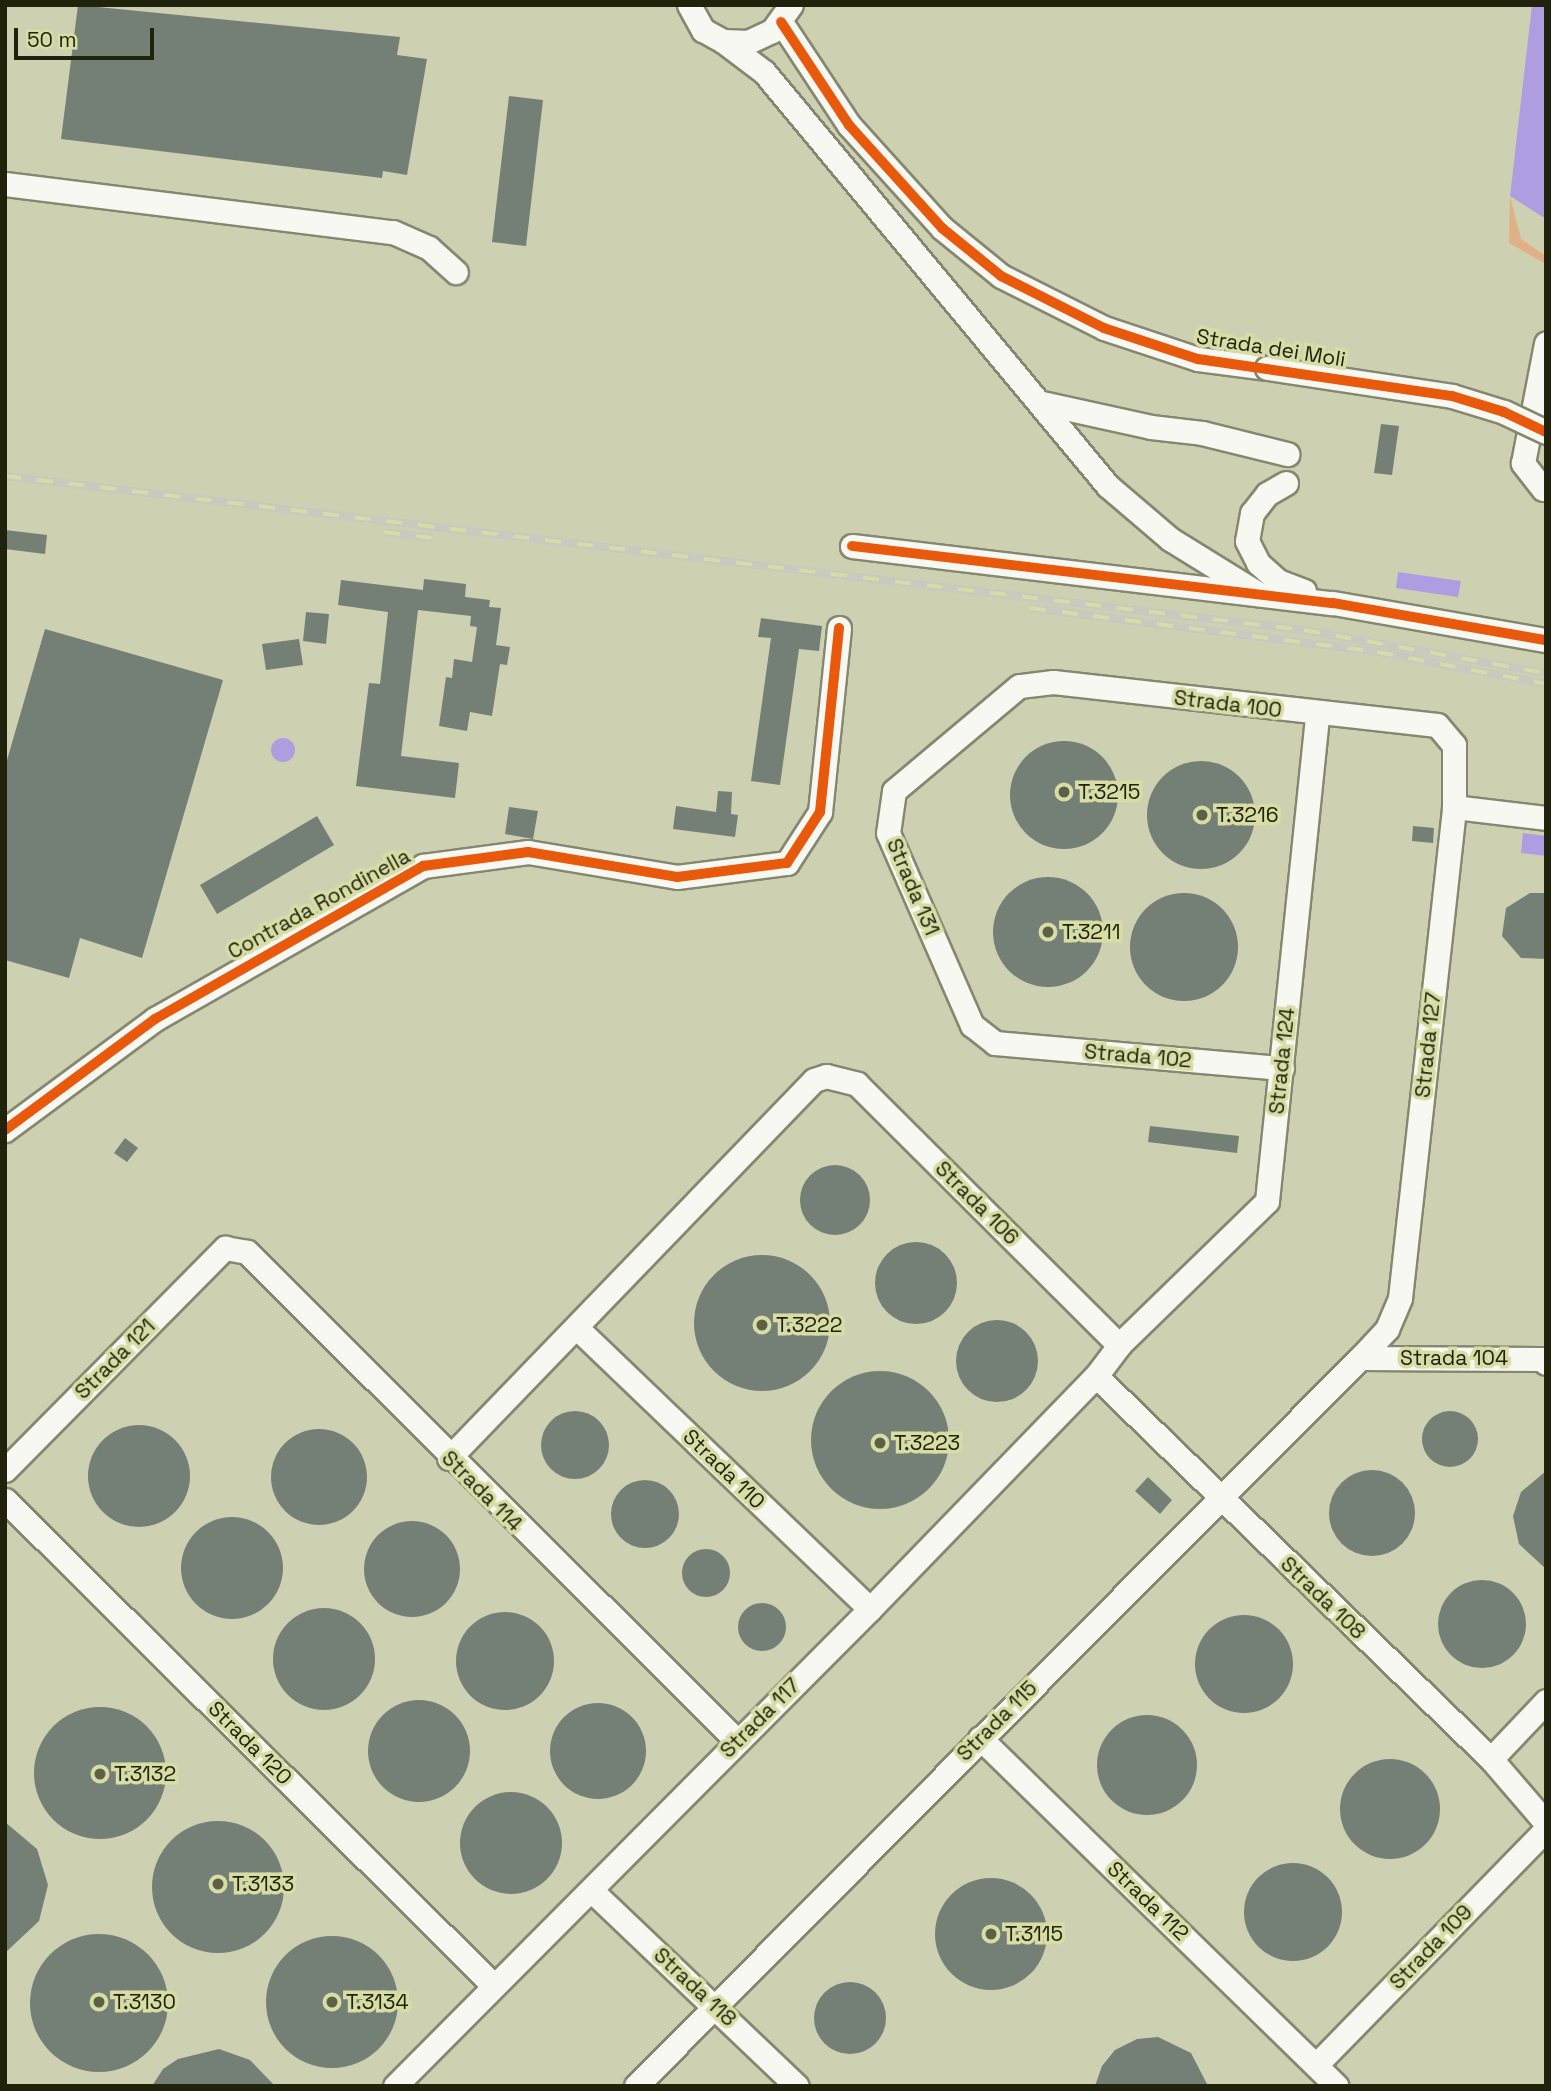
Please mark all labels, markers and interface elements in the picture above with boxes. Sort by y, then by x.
scale bar [18,14,158,58]
text: 50 m [27,26,77,53]
street label: Strada dei Moli [1195,324,1347,372]
street label: Strada 100 [1173,685,1283,723]
place label: T.3215 [1078,779,1140,805]
marker: T.3215 [1056,784,1072,800]
place label: T.3216 [1216,802,1279,828]
marker: T.3216 [1194,807,1210,823]
street label: Strada 131 [881,835,945,939]
street label: Contrada Rondinella [223,843,415,965]
place label: T.3211 [1062,919,1121,945]
marker: T.3211 [1040,924,1056,940]
street label: Strada 127 [1410,991,1446,1099]
street label: Strada 124 [1264,1007,1300,1115]
street label: Strada 102 [1083,1039,1193,1073]
street label: Strada 106 [930,1156,1024,1250]
place label: T.3222 [776,1312,842,1338]
street label: Strada 121 [70,1314,160,1404]
marker: T.3222 [754,1317,770,1333]
street label: Strada 104 [1400,1345,1508,1371]
street label: Strada 110 [678,1424,770,1514]
place label: T.3223 [894,1430,960,1456]
marker: T.3223 [872,1435,888,1451]
street label: Strada 114 [436,1445,528,1537]
street label: Strada 108 [1275,1551,1371,1645]
street label: Strada 117 [715,1673,805,1763]
street label: Strada 115 [952,1676,1042,1766]
street label: Strada 120 [203,1696,297,1790]
place label: T.3132 [114,1761,176,1787]
marker: T.3132 [92,1766,108,1782]
street label: Strada 112 [1102,1856,1194,1946]
place label: T.3133 [232,1871,294,1897]
marker: T.3133 [210,1876,226,1892]
street label: Strada 109 [1384,1899,1478,1995]
place label: T.3115 [1005,1921,1063,1947]
marker: T.3115 [983,1926,999,1942]
street label: Strada 118 [649,1942,741,2032]
place label: T.3130 [113,1989,176,2015]
place label: T.3134 [346,1989,409,2015]
marker: T.3130 [91,1994,107,2010]
marker: T.3134 [324,1994,340,2010]

